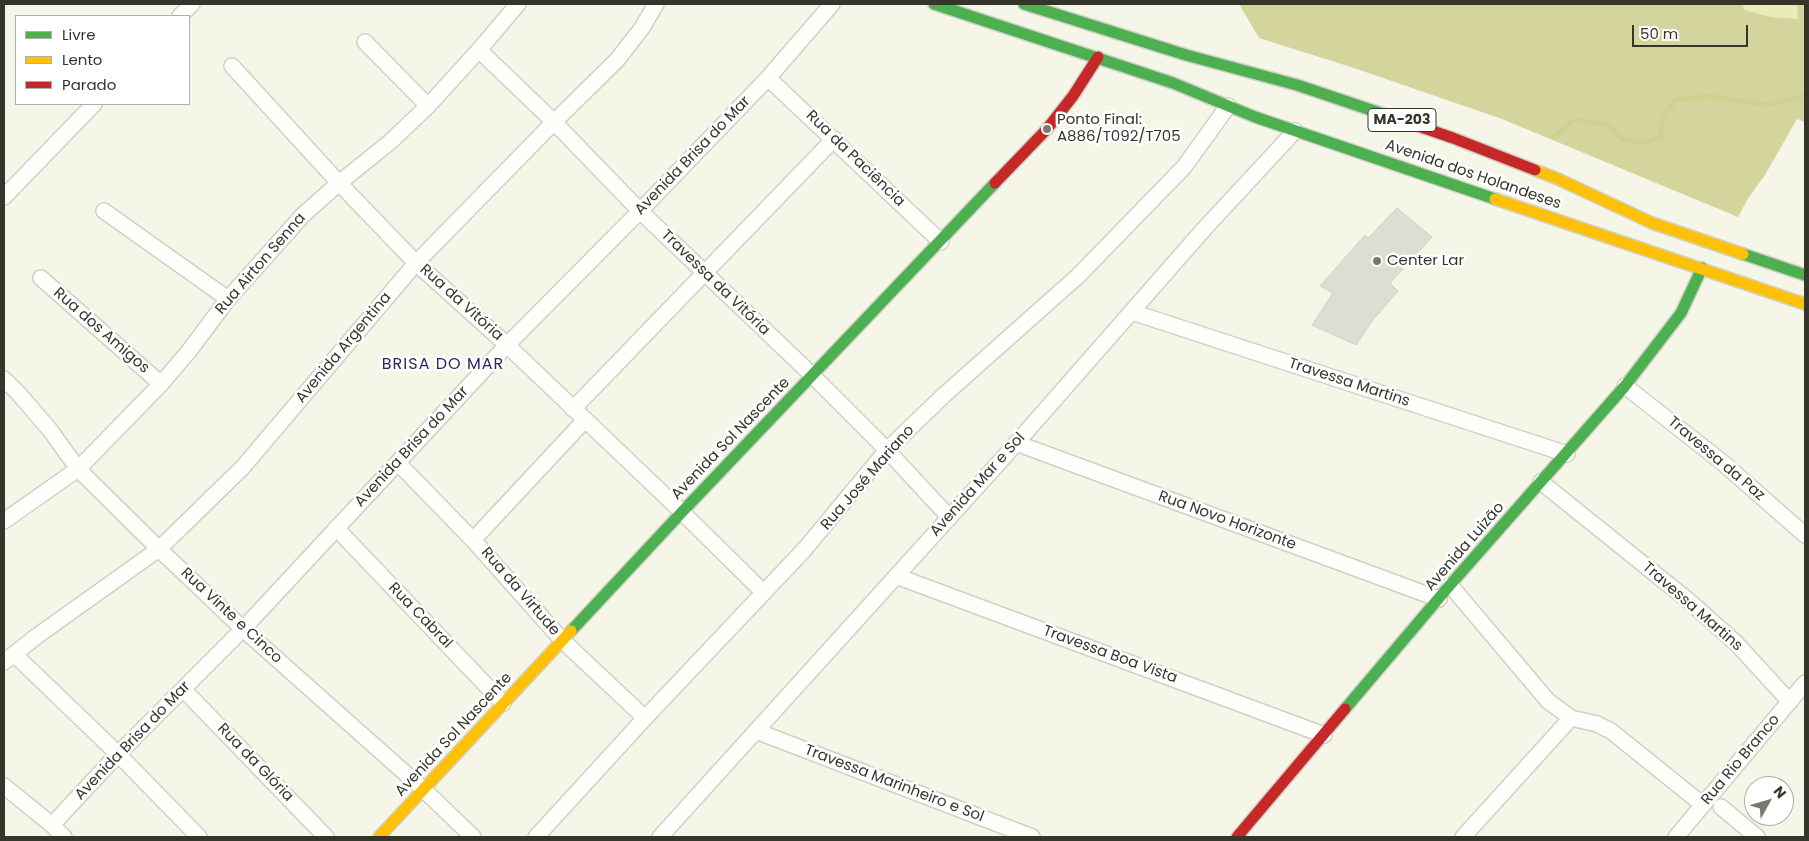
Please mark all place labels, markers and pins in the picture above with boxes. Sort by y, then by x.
place label: Ponto Final: A886/T092/T705 [1057,111,1181,146]
marker: Ponto Final: A886/T092/T705 [1041,123,1053,135]
place label: Center Lar [1387,252,1464,270]
marker: Center Lar [1371,255,1383,267]

